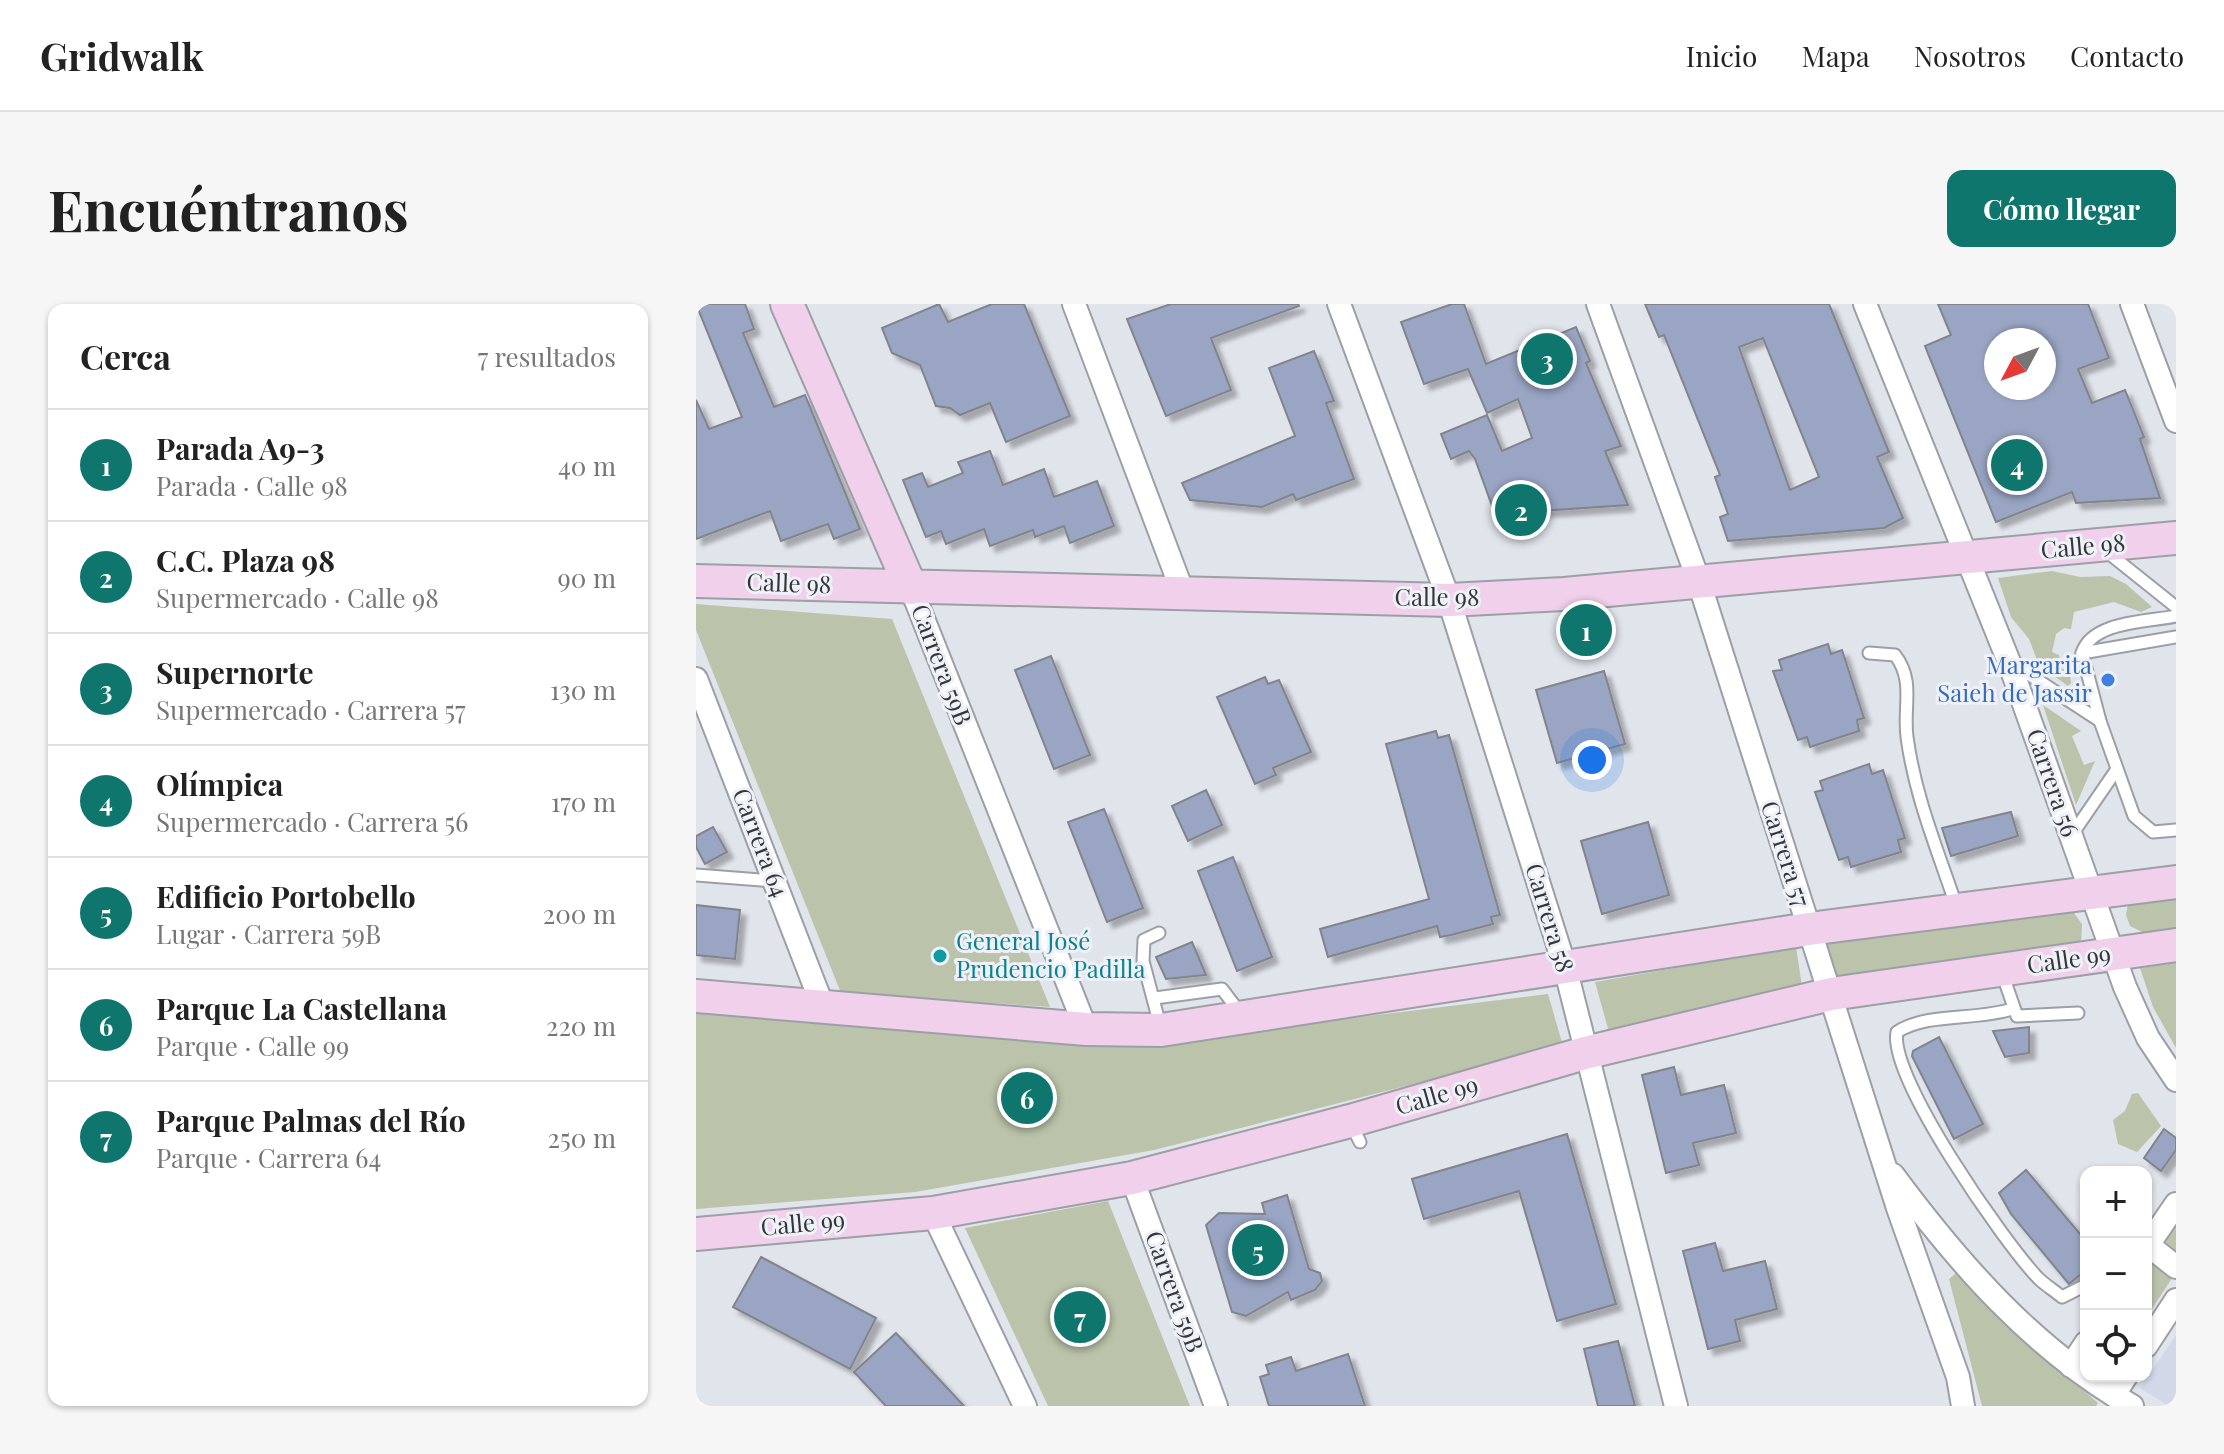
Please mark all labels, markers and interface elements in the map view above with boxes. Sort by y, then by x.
text: Gridwalk [40,30,204,81]
text: Inicio [1686,37,1757,74]
text: Mapa [1801,37,1870,74]
text: Nosotros [1914,37,2026,74]
text: Contacto [2070,37,2184,74]
button: Cómo llegar [1947,170,2176,247]
text: Encuéntranos [48,171,409,246]
north arrow [1984,328,2056,400]
pin: 3 [1521,329,1573,389]
text: Cerca [80,333,171,379]
text: 7 resultados [478,339,616,374]
text: Parada A9-3 [156,428,324,468]
pin: 4 [1991,435,2043,495]
text: 1 [101,448,111,483]
text: 40 m [558,448,616,483]
text: Parada · Calle 98 [156,468,348,503]
pin: 2 [1495,480,1547,540]
street label: Calle 98 [2039,525,2126,565]
text: C.C. Plaza 98 [156,540,335,580]
text: 2 [99,560,113,595]
text: 90 m [558,560,616,595]
street label: Calle 98 [746,565,832,599]
text: Supermercado · Calle 98 [156,580,439,615]
street label: Calle 98 [1395,580,1479,612]
street label: Carrera 59B [905,599,981,729]
pin: 1 [1560,600,1612,660]
place label: Margarita Saieh de Jassir [1937,648,2092,708]
text: Supernorte [156,652,314,692]
marker: Margarita Saieh de Jassir [2099,671,2117,689]
text: 3 [100,672,112,707]
text: 130 m [550,672,616,707]
text: Supermercado · Carrera 57 [156,692,466,727]
street label: Carrera 56 [2021,724,2087,841]
your location [1572,740,1612,780]
text: Olímpica [156,764,283,804]
street label: Carrera 64 [726,783,797,901]
text: 4 [99,784,113,819]
text: 170 m [551,784,616,819]
street label: Carrera 57 [1755,796,1819,911]
text: Supermercado · Carrera 56 [156,804,469,839]
street label: Carrera 58 [1519,859,1583,976]
text: Edificio Portobello [156,876,416,916]
text: 5 [100,896,112,931]
text: 200 m [543,896,616,931]
text: Lugar · Carrera 59B [156,916,381,951]
place label: General José Prudencio Padilla [956,924,1145,984]
street label: Calle 99 [2025,936,2113,980]
marker: General José Prudencio Padilla [931,947,949,965]
text: Parque La Castellana [156,988,447,1028]
text: 6 [99,1008,113,1043]
text: 220 m [546,1008,616,1043]
text: Parque · Calle 99 [156,1028,349,1063]
street label: Calle 99 [1391,1067,1481,1121]
pin: 6 [1001,1068,1053,1128]
text: Parque Palmas del Río [156,1100,466,1140]
text: 7 [100,1120,112,1155]
text: 250 m [548,1120,616,1155]
text: Parque · Carrera 64 [156,1140,381,1175]
map controls [2080,1166,2152,1382]
button: + [2080,1166,2152,1238]
street label: Calle 99 [759,1202,846,1242]
pin: 5 [1232,1220,1284,1280]
street label: Carrera 59B [1139,1226,1213,1356]
button: − [2080,1238,2152,1310]
pin: 7 [1054,1287,1106,1347]
button: locate [2080,1310,2152,1382]

